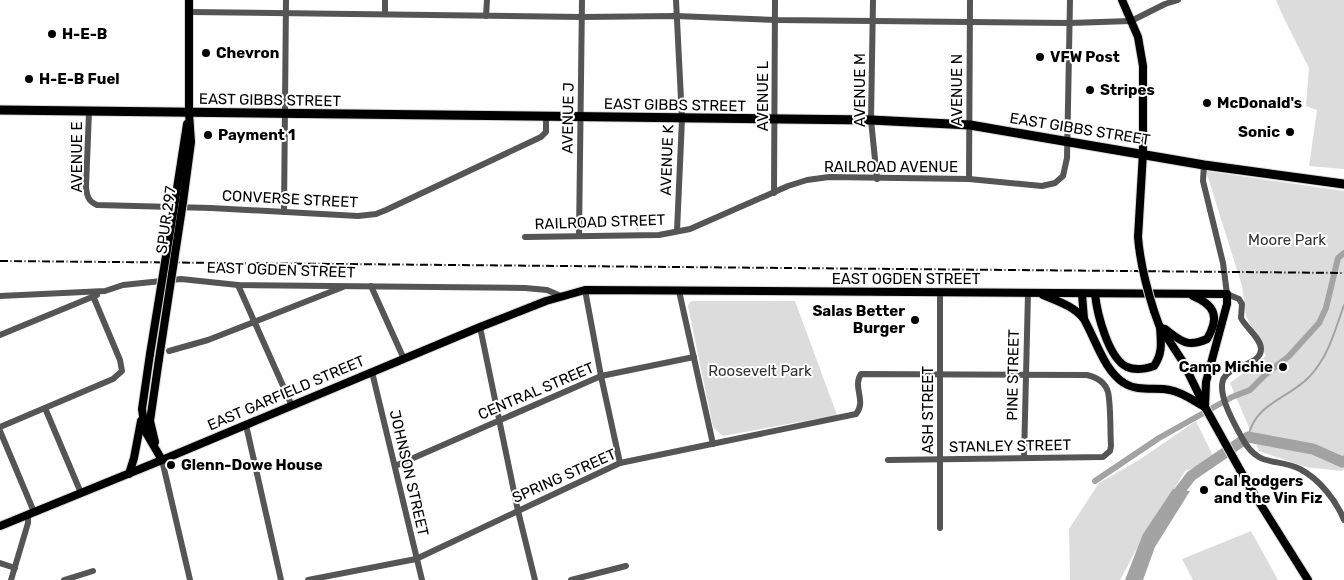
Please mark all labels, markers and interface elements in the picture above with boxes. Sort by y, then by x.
place label: H-E-B [62,25,107,43]
marker: H-E-B [46,28,58,40]
place label: Chevron [216,44,279,62]
marker: Chevron [200,47,212,59]
place label: VFW Post [1050,48,1120,66]
marker: VFW Post [1034,51,1046,63]
street label: AVENUE M [851,53,869,127]
street label: AVENUE N [948,54,966,126]
street label: AVENUE L [754,60,772,131]
place label: H-E-B Fuel [39,70,120,88]
marker: H-E-B Fuel [23,73,35,85]
place label: Stripes [1100,81,1155,99]
street label: AVENUE J [558,82,578,154]
marker: Stripes [1084,84,1096,96]
street label: EAST GIBBS STREET [199,90,342,110]
place label: McDonald's [1217,94,1302,112]
street label: EAST GIBBS STREET [604,95,747,115]
marker: McDonald's [1201,97,1213,109]
street label: EAST GIBBS STREET [1008,109,1152,149]
street label: AVENUE E [68,121,86,193]
place label: Sonic [1238,123,1280,141]
street label: AVENUE K [657,124,677,196]
place label: Payment 1 [218,126,295,144]
marker: Sonic [1284,126,1296,138]
marker: Payment 1 [202,129,214,141]
street label: RAILROAD AVENUE [824,158,958,176]
street label: SPUR 297 [152,185,180,255]
street label: CONVERSE STREET [222,186,359,212]
street label: RAILROAD STREET [534,211,666,233]
park label: Moore Park [1248,231,1326,249]
street label: EAST OGDEN STREET [206,258,356,282]
street label: EAST OGDEN STREET [832,270,981,288]
place label: Salas Better Burger [812,302,905,337]
marker: Salas Better Burger [909,314,921,326]
street label: PINE STREET [1003,329,1023,421]
street label: EAST GARFIELD STREET [205,352,368,434]
street label: CENTRAL STREET [475,358,597,424]
place label: Camp Michie [1179,358,1273,376]
marker: Camp Michie [1277,361,1289,373]
park label: Roosevelt Park [708,362,812,380]
street label: ASH STREET [919,366,937,454]
street label: JOHNSON STREET [386,408,432,538]
street label: STANLEY STREET [949,436,1072,456]
street label: SPRING STREET [509,445,619,507]
place label: Glenn-Dowe House [181,456,323,474]
marker: Glenn-Dowe House [165,459,177,471]
place label: Cal Rodgers and the Vin Fiz [1214,472,1323,507]
marker: Cal Rodgers and the Vin Fiz [1198,484,1210,496]

